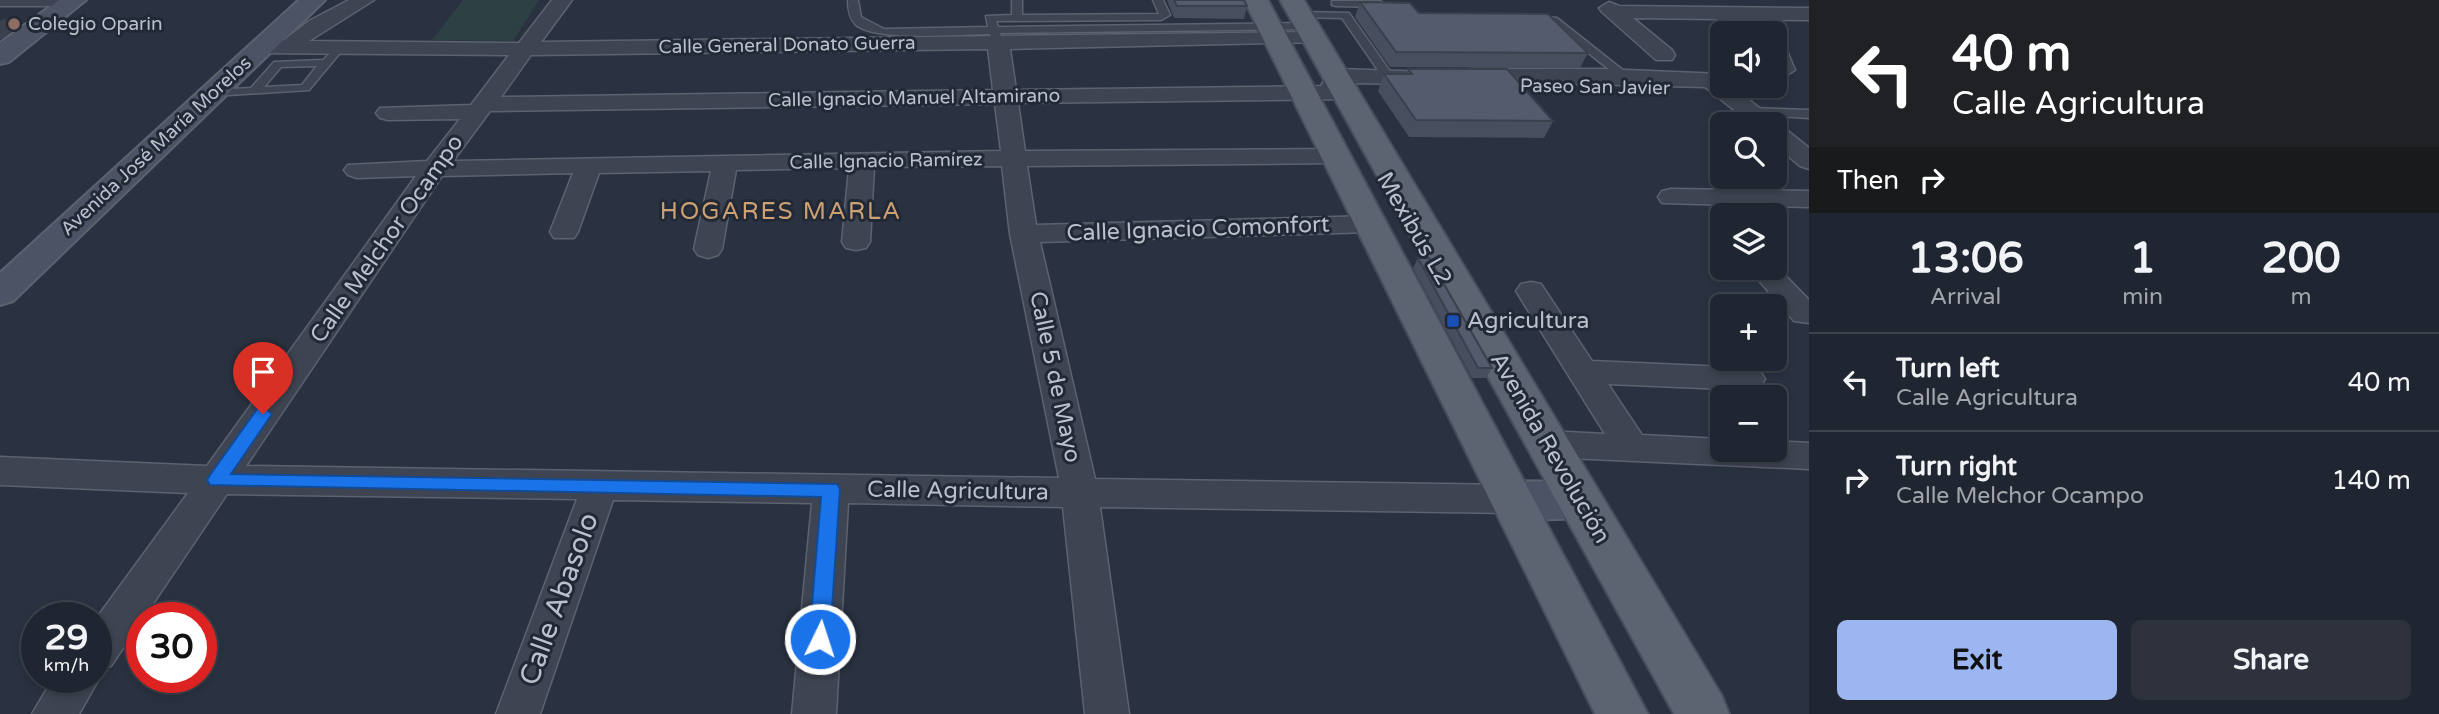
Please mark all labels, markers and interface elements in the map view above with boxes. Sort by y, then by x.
place label: Colegio Oparin [28,13,163,35]
marker: Colegio Oparin [6,16,22,32]
map controls [1710,21,1787,462]
button: sound [1710,21,1787,98]
text: 40 m [1952,25,2071,84]
icon: left [1837,28,1928,119]
street label: Calle General Donato Guerra [658,32,916,58]
street label: Avenida José María Morelos [56,52,256,240]
street label: Paseo San Javier [1520,75,1671,99]
street label: Calle Ignacio Manuel Altamirano [768,84,1060,112]
text: Calle Agricultura [1952,85,2205,123]
button: search [1710,112,1787,189]
street label: Calle Melchor Ocampo [304,129,470,349]
street label: Calle Ignacio Ramírez [789,148,983,174]
icon: right [1913,161,1951,199]
text: Then [1837,165,1899,196]
street label: Mexibús L2 [1370,167,1458,291]
district label: HOGARES MARLA [660,197,902,226]
button: layers [1710,203,1787,280]
street label: Calle Ignacio Comonfort [1066,210,1330,248]
text: 13:06 [1907,233,2024,284]
text: 1 [2129,233,2156,284]
text: 200 [2261,233,2341,284]
text: Arrival [1930,283,2001,311]
text: min [2122,283,2163,311]
text: m [2290,283,2312,311]
street label: Calle 5 de Mayo [1023,289,1087,465]
button: + [1710,294,1787,371]
place label: Agricultura [1467,307,1589,335]
marker: Agricultura [1445,313,1461,329]
pin [233,342,293,414]
street label: Avenida Revolución [1484,348,1616,548]
icon: arrive [244,353,282,391]
text: Turn left [1896,353,1999,384]
icon: left [1837,363,1875,401]
text: 40 m [2348,367,2411,398]
text: Calle Agricultura [1896,384,2078,412]
button: − [1710,385,1787,462]
text: Turn right [1896,451,2017,482]
icon: right [1837,461,1875,499]
text: 140 m [2331,465,2411,496]
street label: Calle Agricultura [867,475,1049,507]
text: Calle Melchor Ocampo [1896,482,2144,510]
street label: Calle Abasolo [512,508,606,690]
speed limit sign: 30 [126,602,217,693]
position arrow [783,602,857,676]
text: 29 [45,617,88,659]
button: Exit [1837,620,2117,700]
button: Share [2131,620,2411,700]
text: km/h [44,654,89,676]

